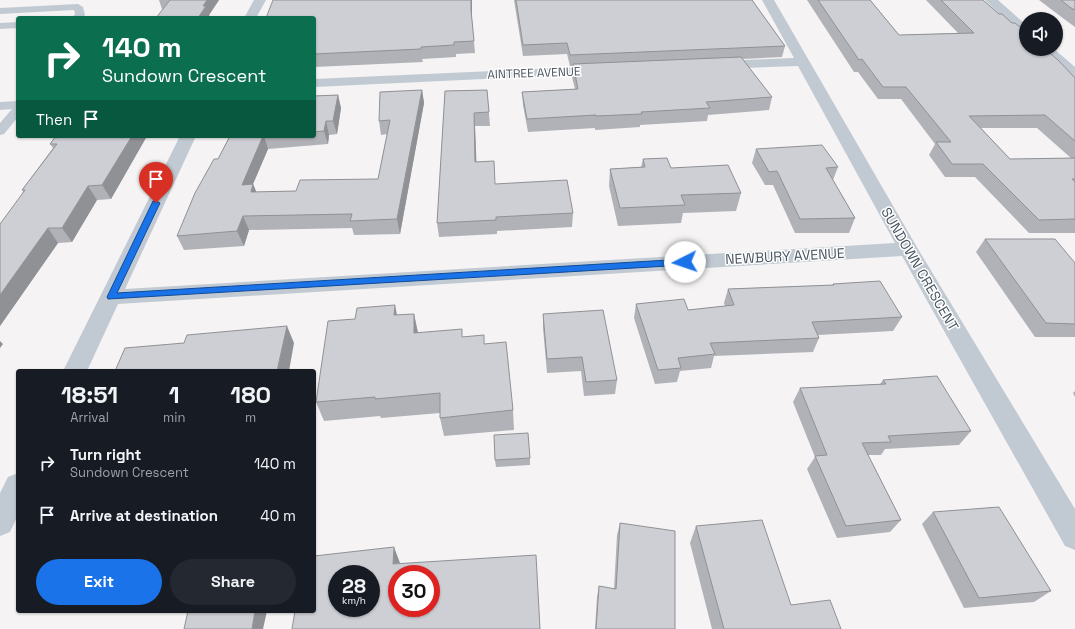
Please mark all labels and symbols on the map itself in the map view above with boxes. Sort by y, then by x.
street label: AINTREE AVENUE [487,63,581,83]
pin [139,162,173,203]
street label: SUNDOWN CRESCENT [877,204,963,334]
position arrow [664,241,706,283]
street label: NEWBURY AVENUE [725,244,845,268]
speed limit sign: 30 [388,565,440,617]

